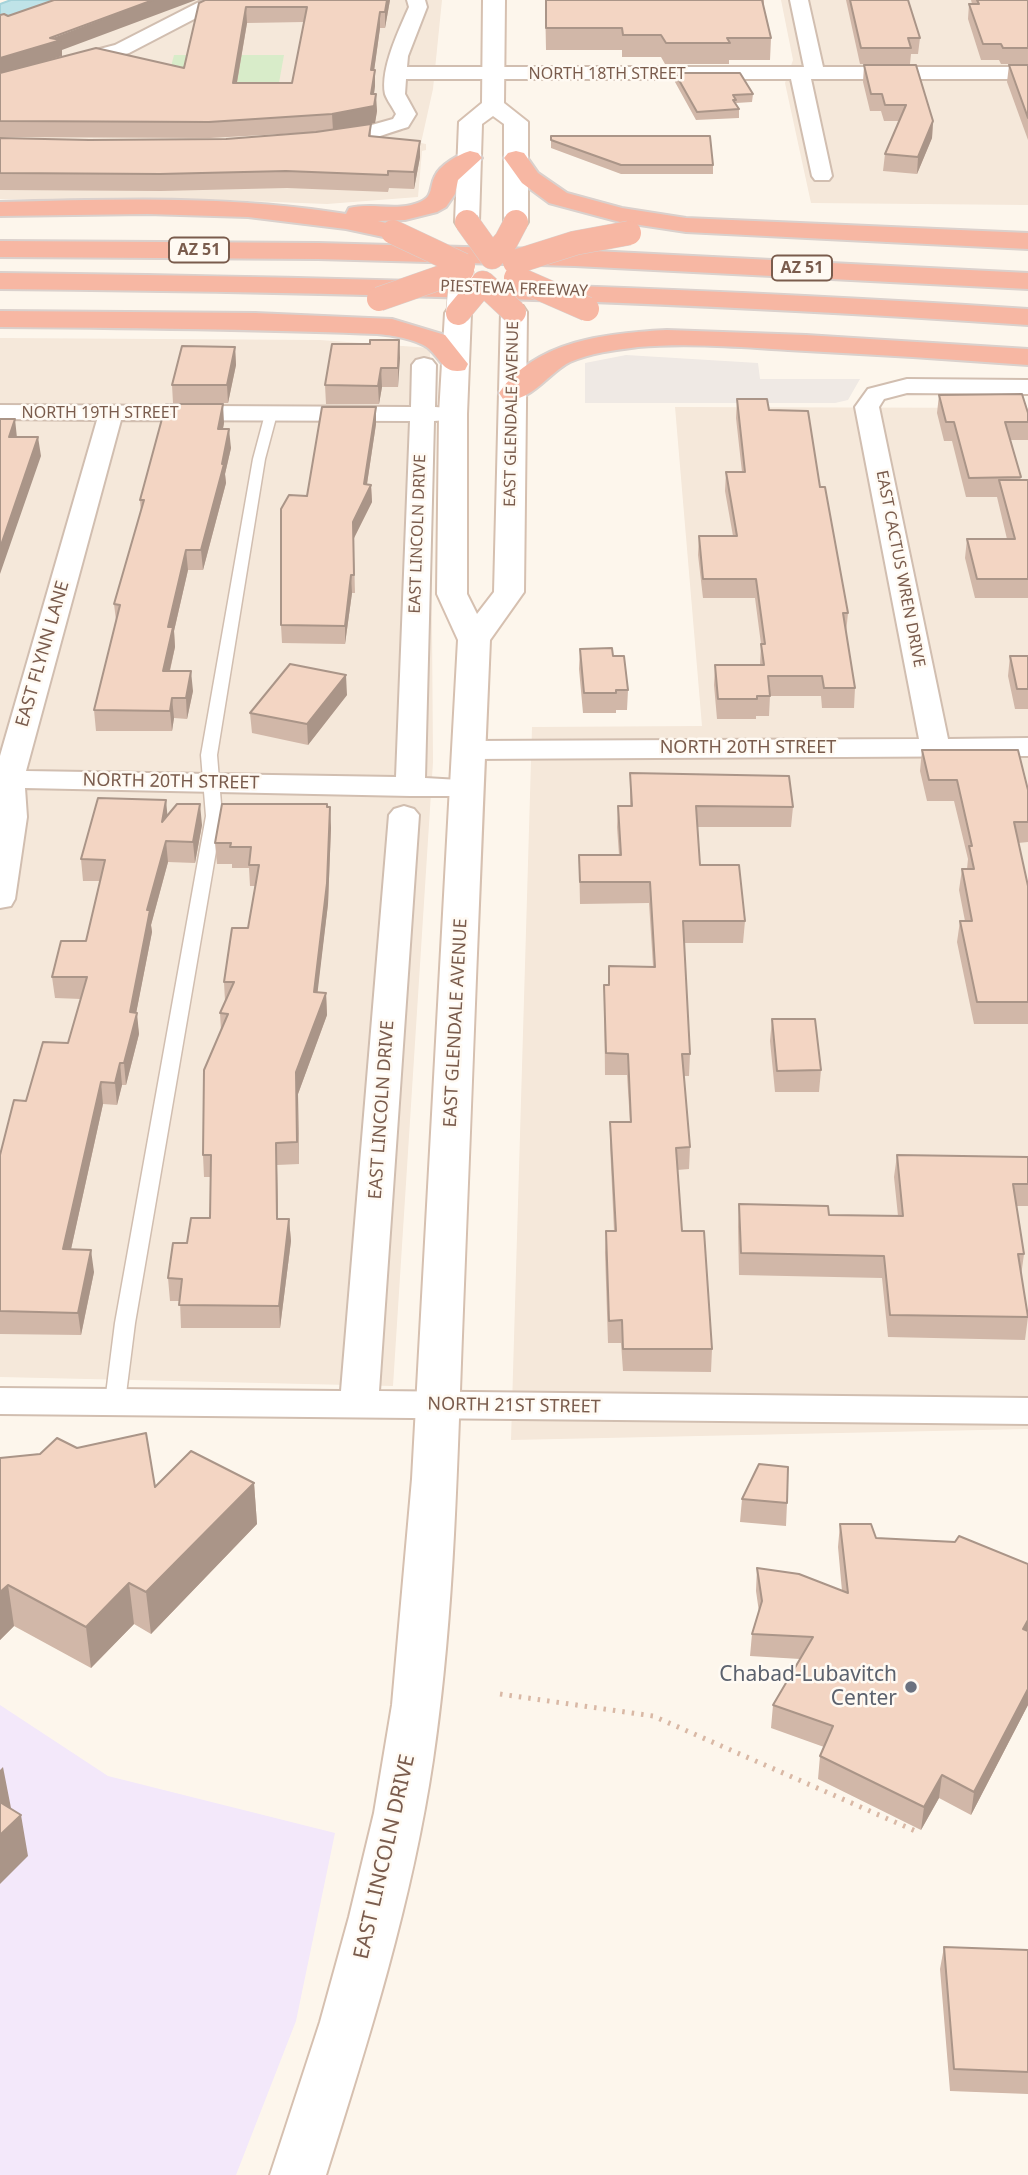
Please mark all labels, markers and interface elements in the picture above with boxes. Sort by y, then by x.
street label: NORTH 18TH STREET [528,64,686,84]
road number: AZ 51 [169,238,229,262]
road number: AZ 51 [772,256,832,280]
street label: PIESTEWA FREEWAY [440,277,588,301]
street label: EAST GLENDALE AVENUE [501,321,523,507]
street label: NORTH 19TH STREET [21,403,179,423]
street label: EAST LINCOLN DRIVE [406,454,430,614]
street label: EAST CACTUS WREN DRIVE [871,469,929,669]
street label: EAST FLYNN LANE [12,578,74,730]
street label: NORTH 20TH STREET [660,737,836,759]
street label: NORTH 20TH STREET [82,770,260,794]
street label: EAST GLENDALE AVENUE [440,918,472,1128]
street label: EAST LINCOLN DRIVE [365,1020,399,1200]
street label: NORTH 21ST STREET [427,1394,601,1418]
place label: Chabad-Lubavitch Center [719,1662,897,1712]
marker: Chabad-Lubavitch Center [903,1679,919,1695]
street label: EAST LINCOLN DRIVE [349,1752,421,1962]

